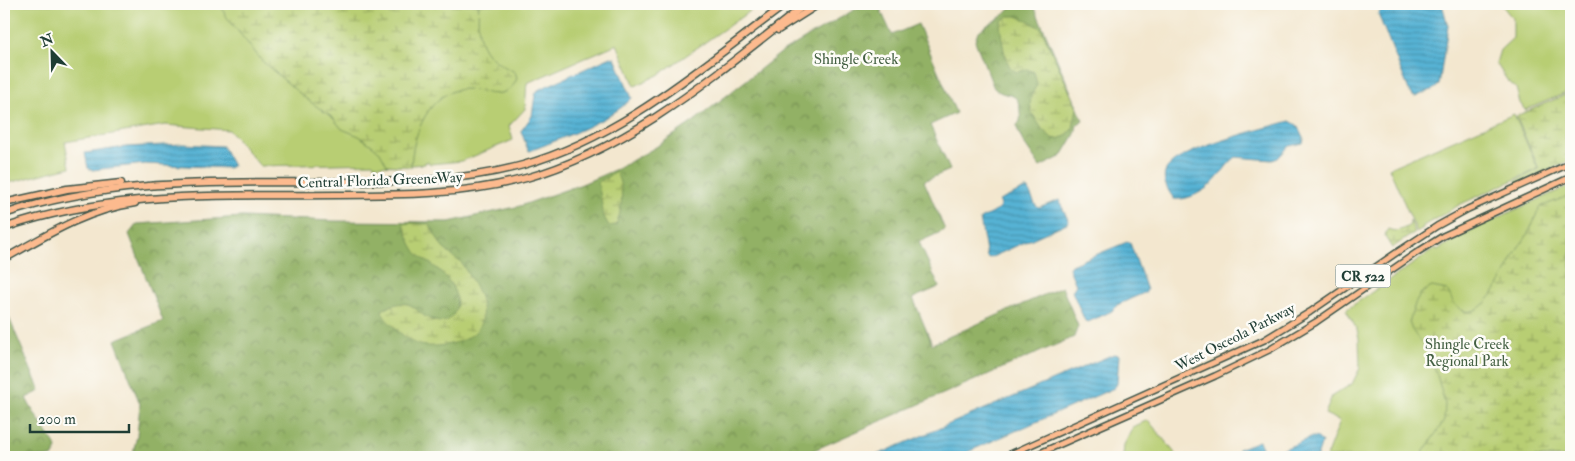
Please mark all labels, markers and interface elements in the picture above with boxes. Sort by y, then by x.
north arrow [28,28,78,78]
text: N [37,30,57,51]
park label: Shingle Creek [814,50,898,69]
street label: Central Florida GreeneWay [297,168,463,193]
road number: CR 522 [1336,264,1390,288]
street label: West Osceola Parkway [1171,299,1299,376]
park label: Shingle Creek Regional Park [1425,335,1509,371]
scale bar [30,401,129,433]
text: 200 m [38,410,76,429]

